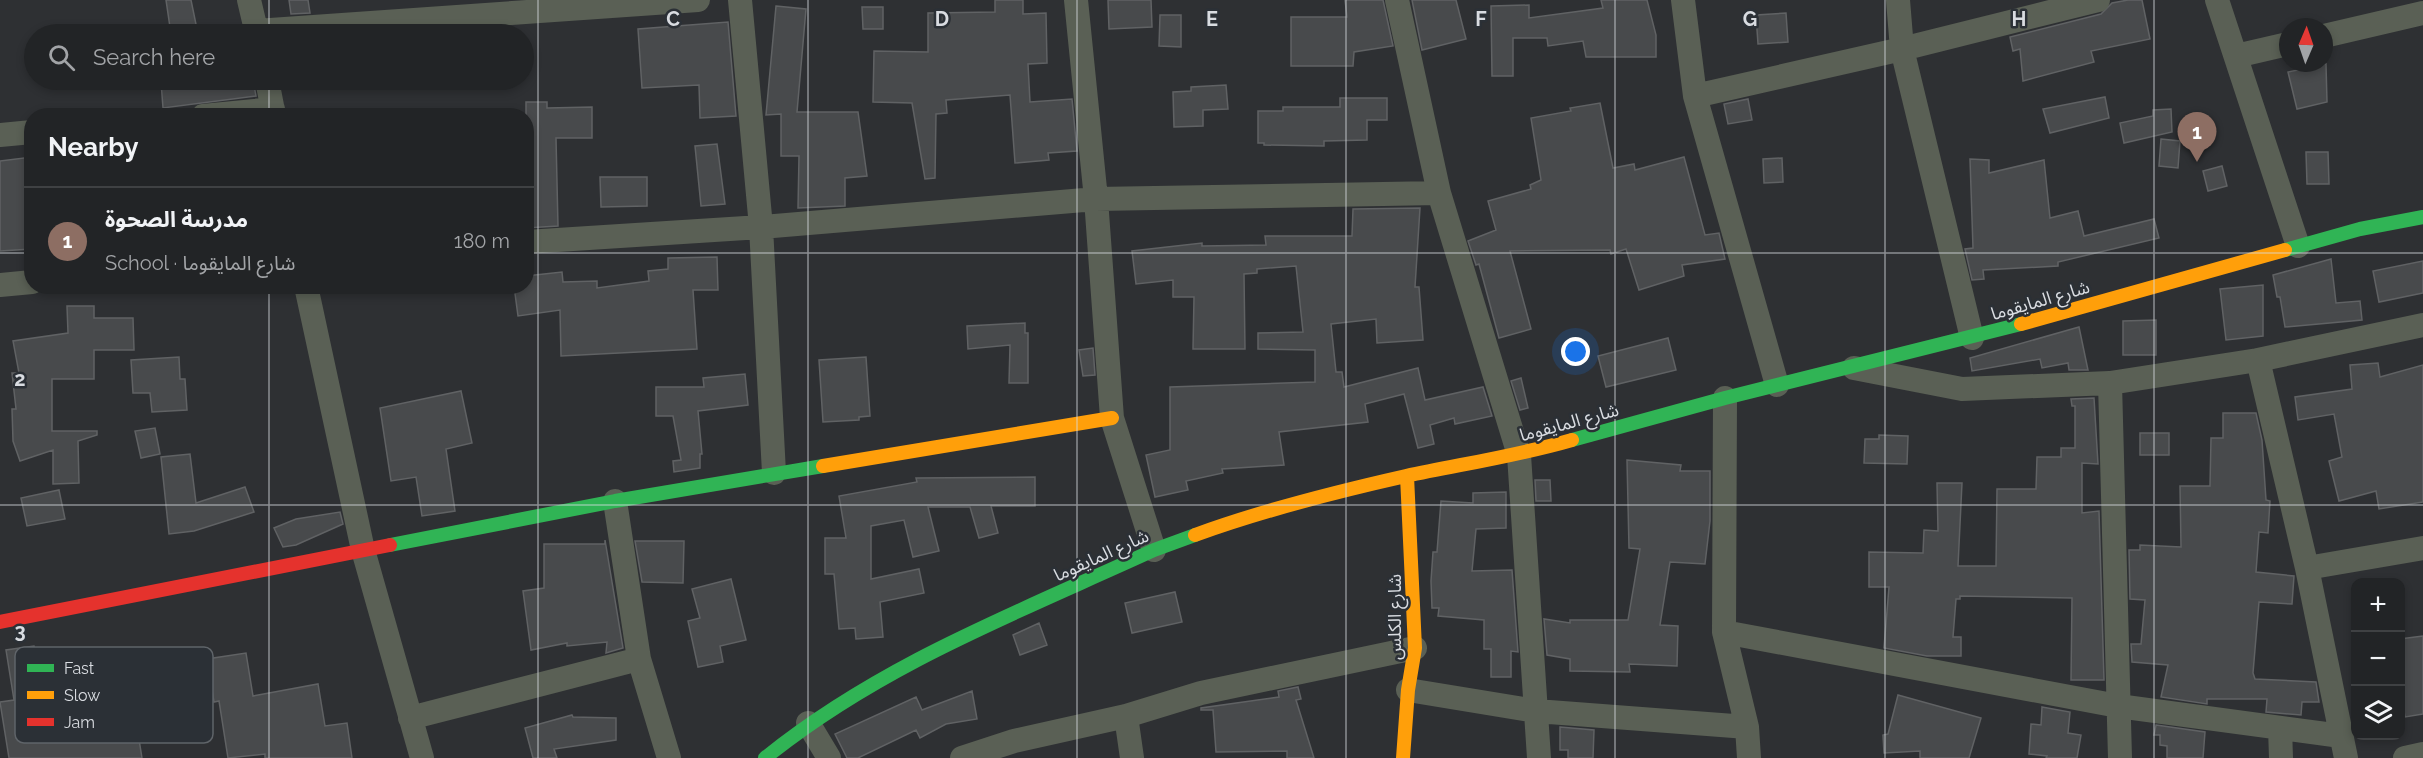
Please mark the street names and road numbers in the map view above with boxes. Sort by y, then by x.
street label: شارع المايقوما [1988,276,2093,328]
street label: شارع المايقوما [1517,399,1622,449]
street label: شارع المايقوما [1050,525,1153,589]
street label: شارع الكلس [1384,574,1409,660]

